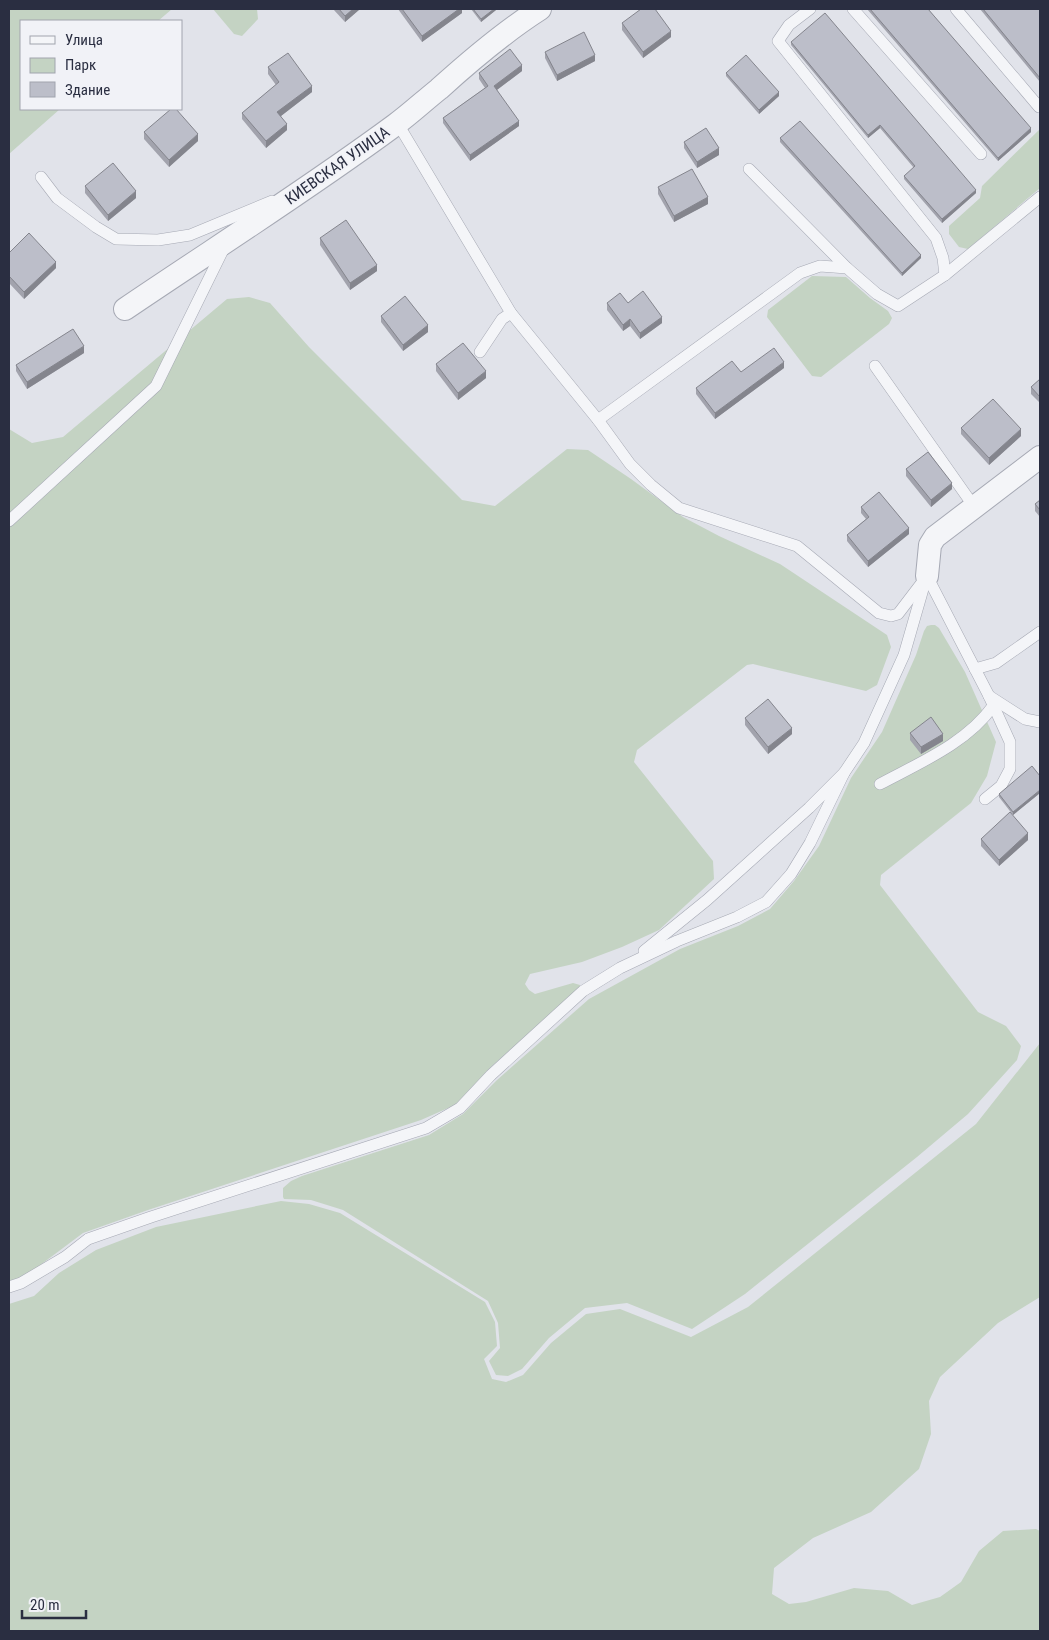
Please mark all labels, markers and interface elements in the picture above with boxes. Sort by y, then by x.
legend [20,20,182,110]
text: Улица [65,31,103,49]
text: Парк [65,56,96,74]
text: Здание [65,81,110,99]
street label: КИЕВСКАЯ УЛИЦА [281,122,393,209]
scale bar [22,1588,86,1620]
text: 20 m [30,1596,60,1614]

